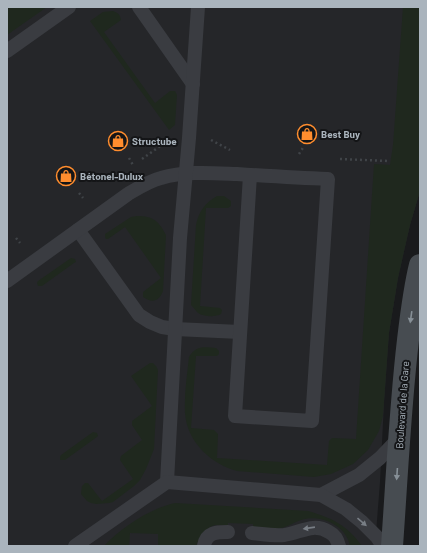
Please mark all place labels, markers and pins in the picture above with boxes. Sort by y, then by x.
shop icon: Best Buy [296,123,318,145]
place label: Best Buy [321,128,360,140]
shop icon: Structube [107,130,129,152]
place label: Structube [132,135,177,147]
shop icon: Bétonel-Dulux [55,165,77,187]
place label: Bétonel-Dulux [80,170,144,182]

